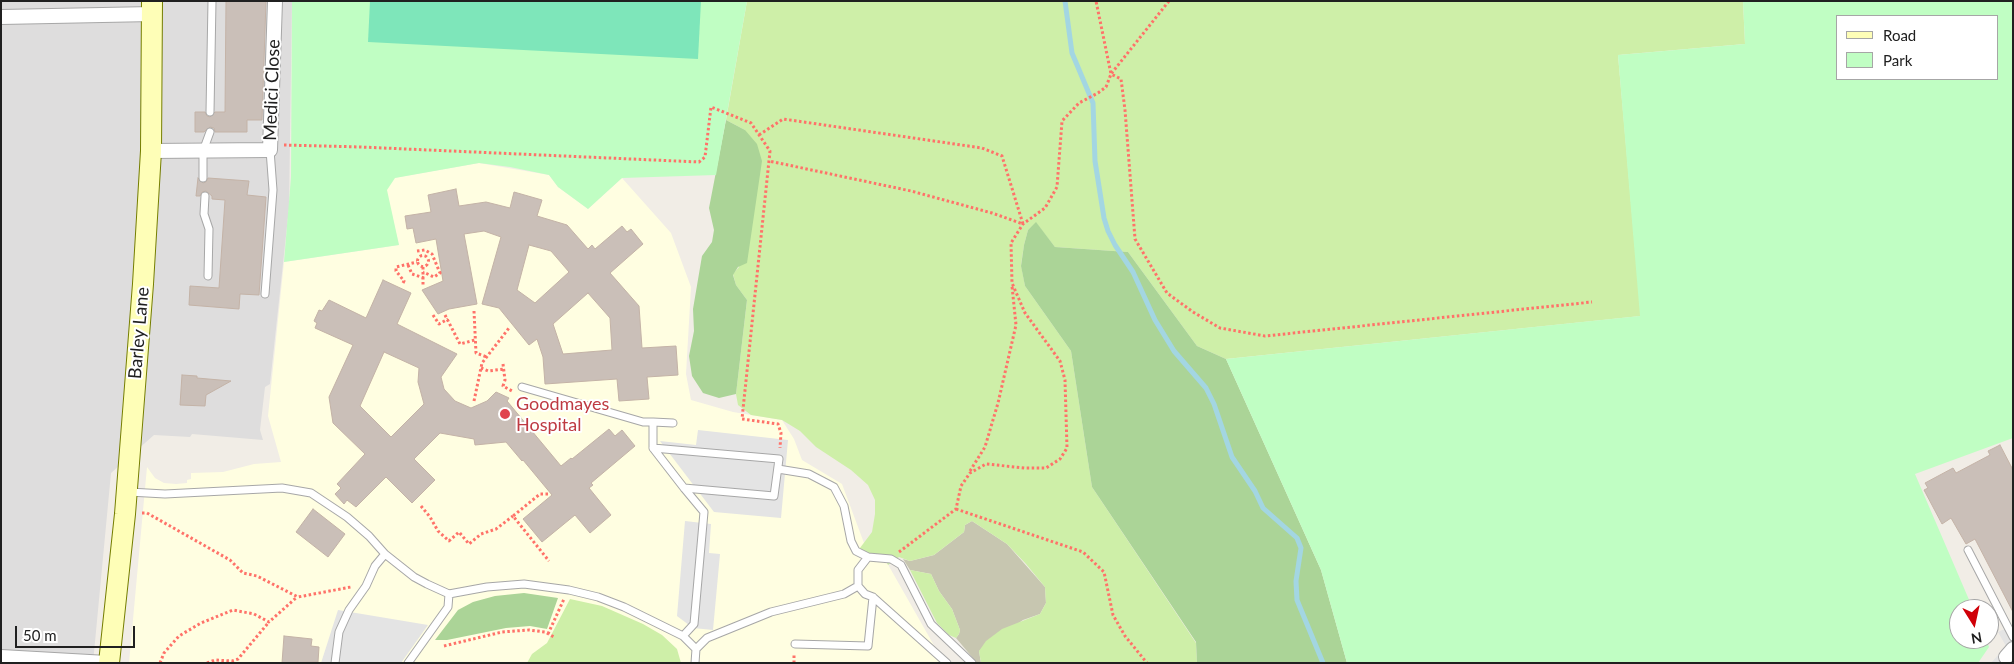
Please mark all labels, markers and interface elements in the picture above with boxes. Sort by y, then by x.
legend [1836,15,1999,80]
text: Road [1883,26,1916,44]
street label: Medici Close [259,39,285,141]
text: Park [1883,51,1912,69]
street label: Barley Lane [124,286,154,380]
place label: Goodmayes Hospital [516,393,609,436]
marker: Goodmayes Hospital [498,407,512,421]
north arrow [1949,599,1999,649]
scale bar [18,616,138,648]
text: 50 m [23,626,57,644]
text: N [1970,629,1983,648]

